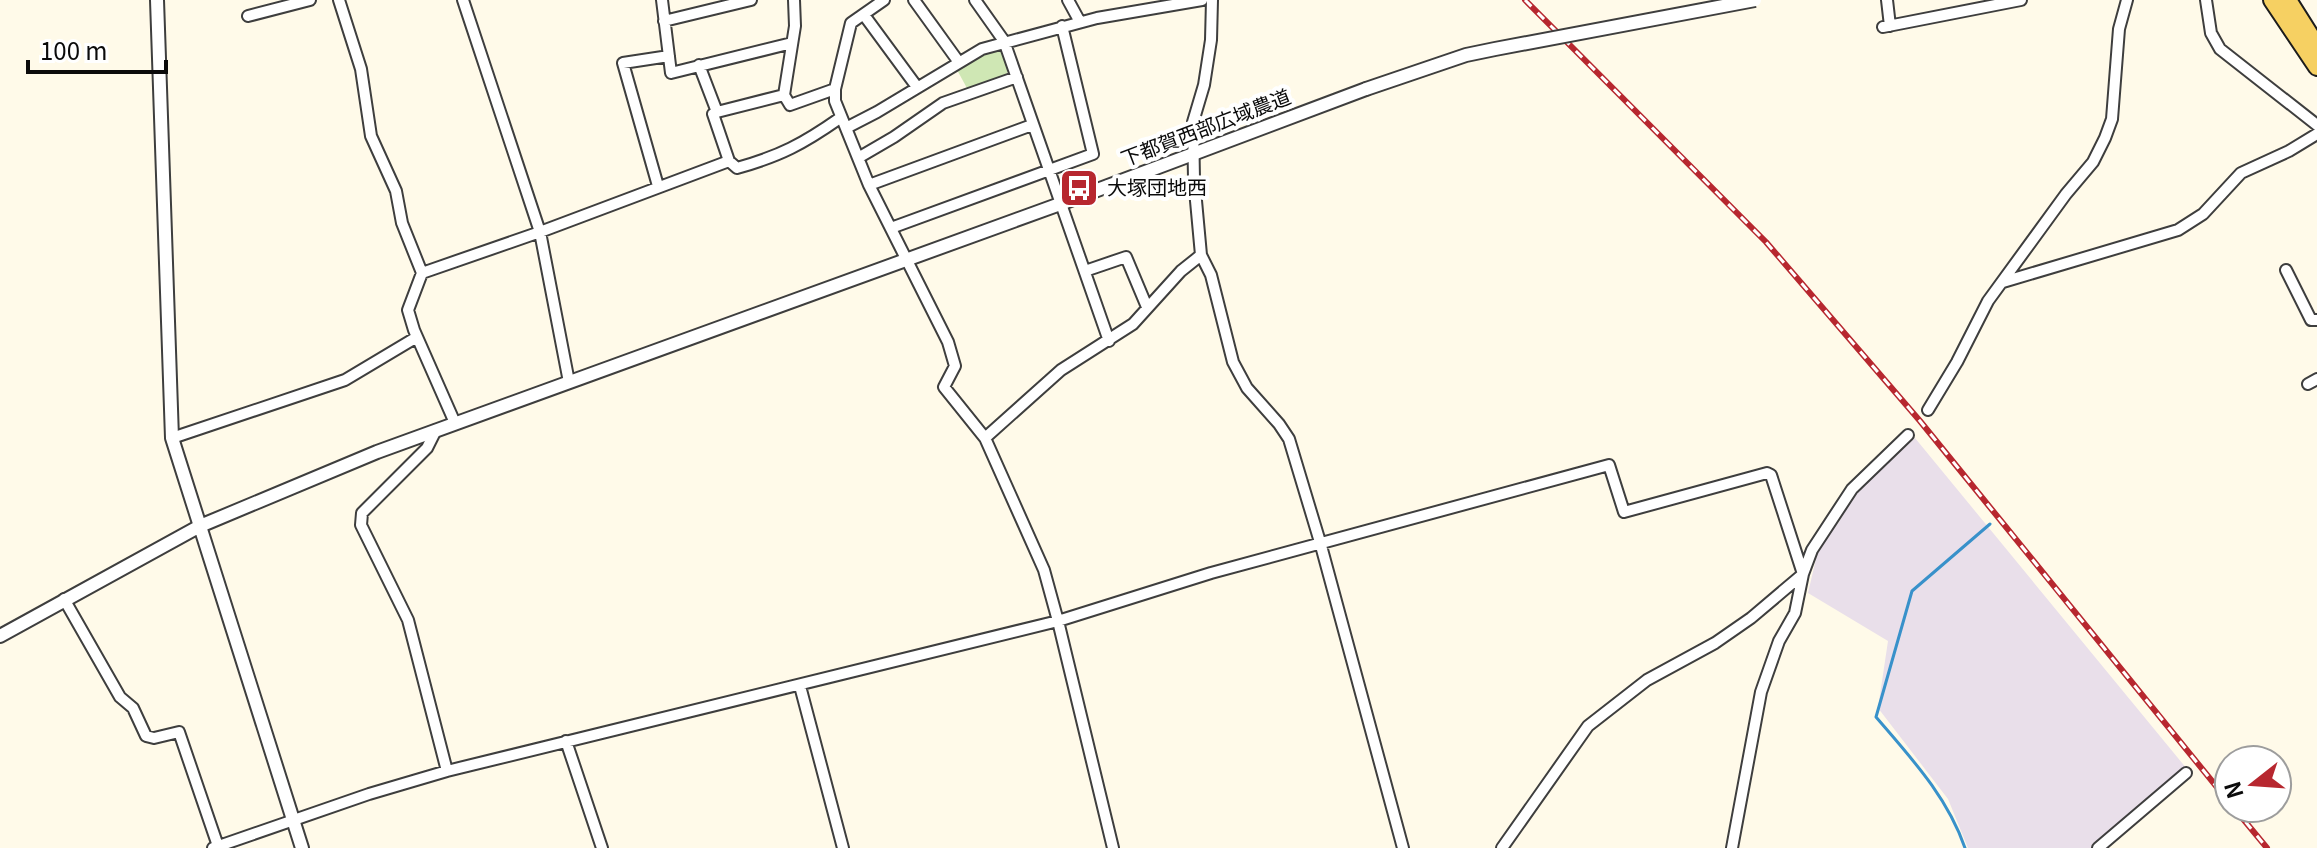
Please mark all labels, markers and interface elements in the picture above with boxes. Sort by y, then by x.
scale bar [28,24,166,74]
text: 100 m [40,32,108,67]
street label: 下都賀西部広域農道 [1116,81,1295,172]
bus stop icon: 大塚団地西 [1058,167,1100,209]
place label: 大塚団地西 [1107,172,1207,201]
north arrow [2213,744,2293,824]
text: N [2214,778,2250,803]

